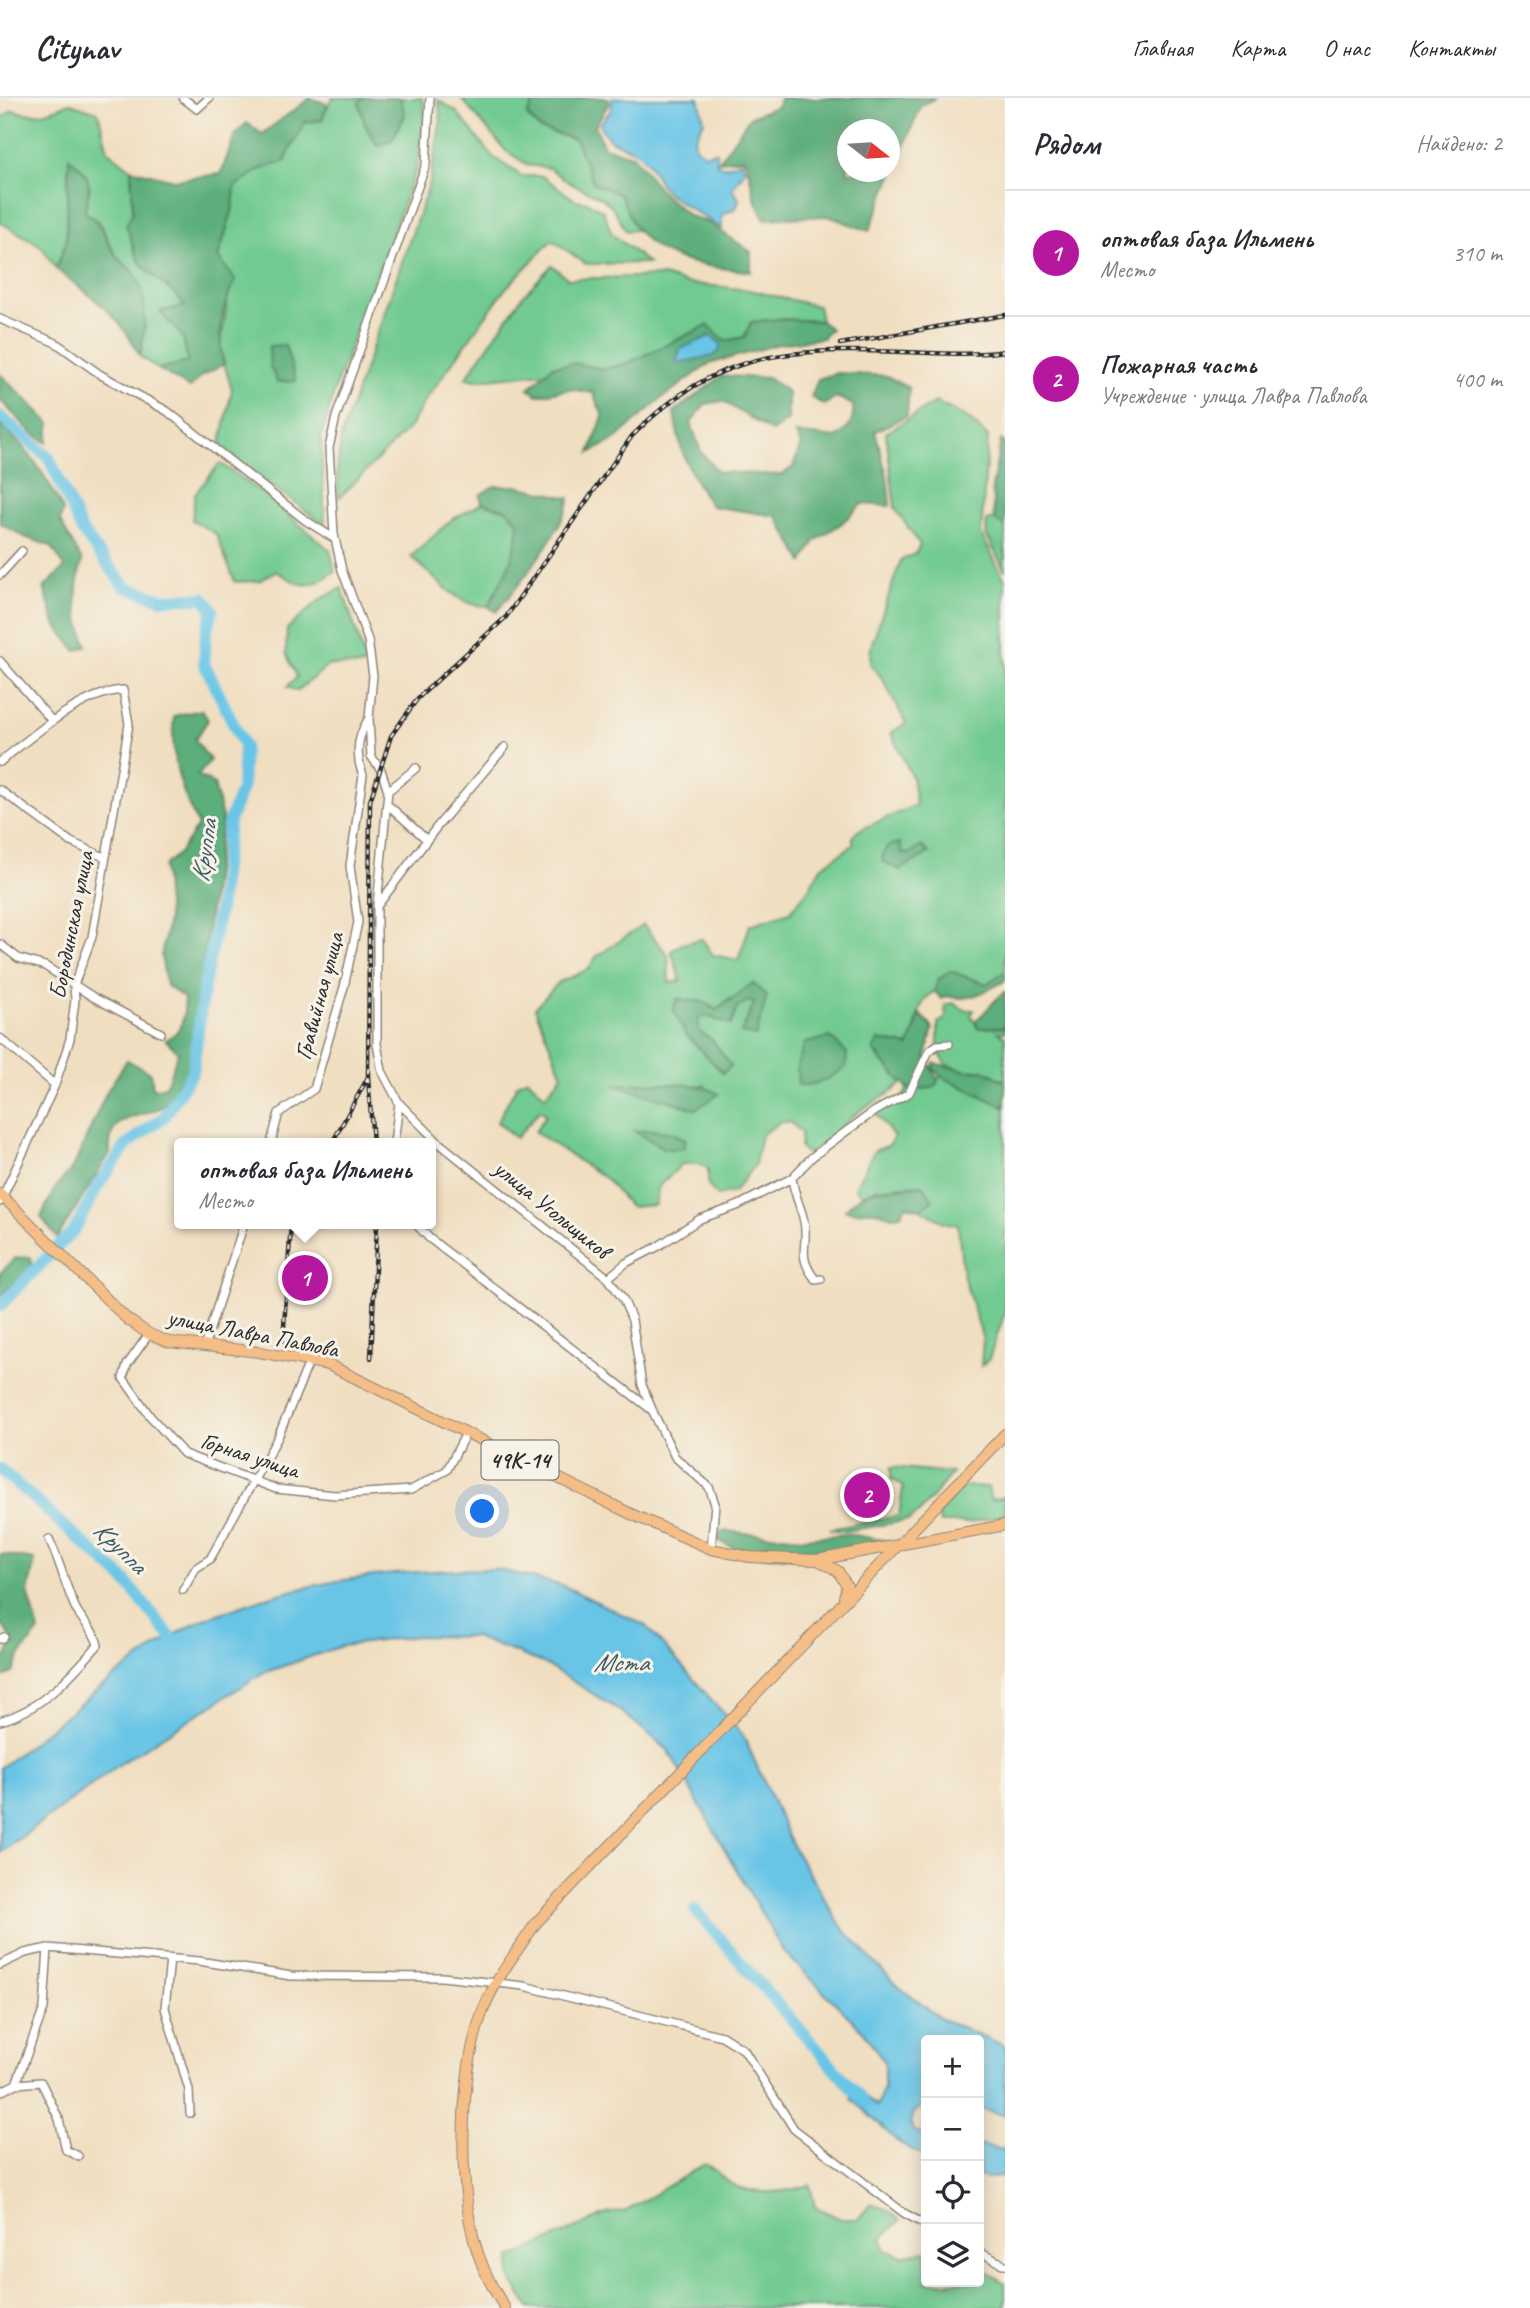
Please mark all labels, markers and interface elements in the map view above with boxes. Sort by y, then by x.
text: Citynav [35,27,119,69]
text: Главная [1132,33,1193,63]
text: Карта [1231,33,1285,63]
text: О нас [1323,33,1370,63]
text: Контакты [1408,33,1495,63]
north arrow [837,119,900,182]
text: Рядом [1033,125,1100,163]
text: Найдено: 2 [1416,129,1502,158]
text: оптовая база Ильмень [1100,222,1313,255]
text: 1 [1051,239,1061,268]
text: 310 m [1453,239,1502,268]
text: Место [1100,255,1154,284]
text: Пожарная часть [1100,348,1256,381]
text: 2 [1051,365,1061,394]
text: 400 m [1453,365,1502,394]
text: Учреждение · улица Лавра Павлова [1100,381,1366,410]
water label: Круппа [183,815,225,884]
street label: Бородинская улица [42,847,100,1001]
street label: Гравийная улица [288,928,351,1063]
popup [174,1138,436,1229]
street label: улица Угольщиков [486,1152,619,1267]
text: оптовая база Ильмень [199,1153,412,1186]
text: Место [199,1186,253,1215]
pin: 1 [282,1252,328,1304]
street label: улица Лавра Павлова [163,1301,342,1364]
street label: Горная улица [197,1425,305,1486]
road number: 49К-14 [482,1441,558,1480]
pin: 2 [844,1469,890,1521]
your location [465,1494,499,1528]
water label: Круппа [86,1514,156,1582]
water label: Мста [593,1646,651,1679]
map controls [921,2035,984,2287]
button: + [921,2035,984,2098]
button: − [921,2098,984,2161]
button: locate [921,2161,984,2224]
button: layers [921,2224,984,2287]

